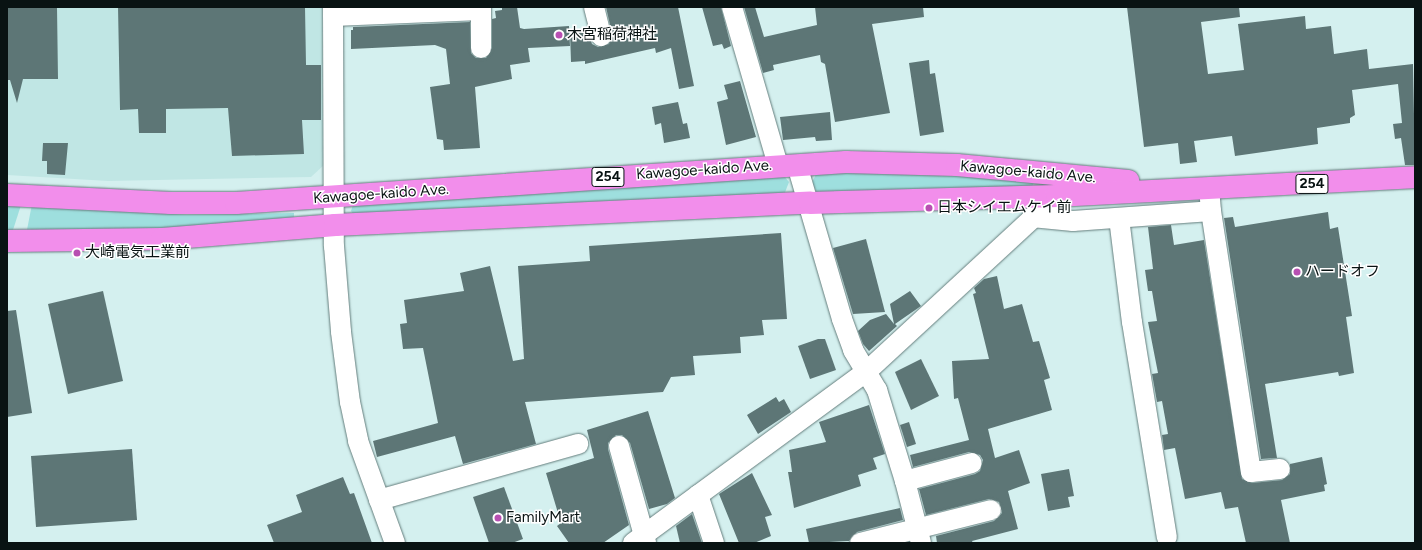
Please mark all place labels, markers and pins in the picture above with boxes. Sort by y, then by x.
place label: 木宮稲荷神社 [567,26,657,44]
marker: 木宮稲荷神社 [554,30,564,40]
place label: 日本シイエムケイ前 [937,199,1072,217]
marker: 日本シイエムケイ前 [924,203,934,213]
place label: 大崎電気工業前 [85,244,190,262]
marker: 大崎電気工業前 [72,248,82,258]
place label: ハードオフ [1305,263,1380,281]
marker: ハードオフ [1292,267,1302,277]
place label: FamilyMart [506,509,580,527]
marker: FamilyMart [493,513,503,523]

